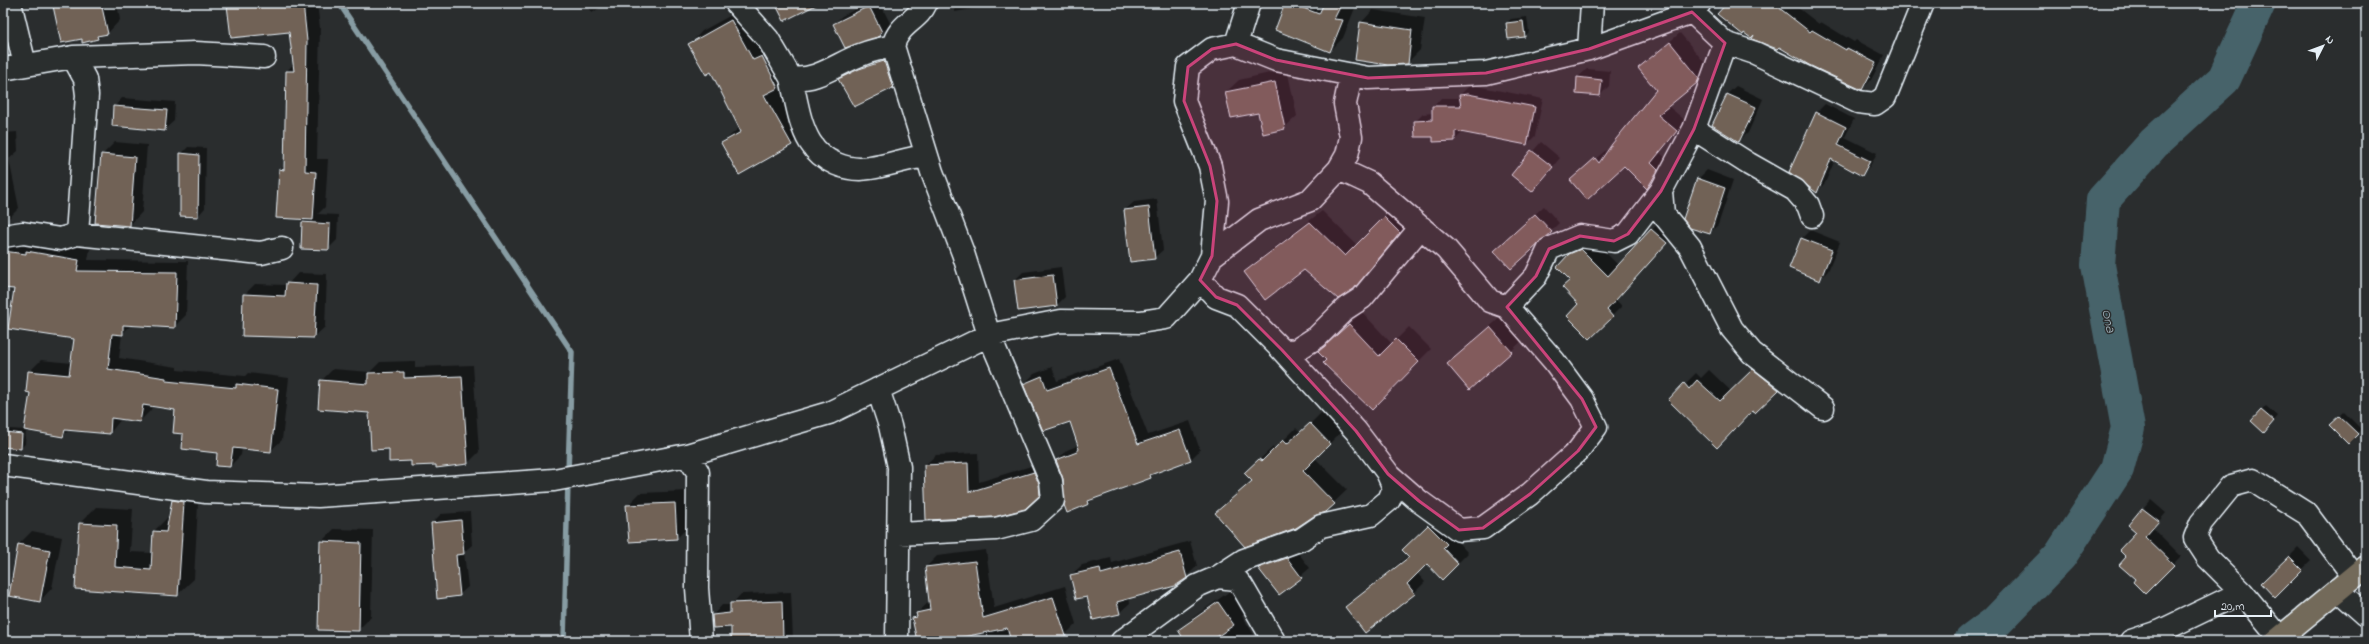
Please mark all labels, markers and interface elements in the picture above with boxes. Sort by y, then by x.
north arrow [2303,26,2343,66]
text: N [2321,32,2338,48]
water label: Ona [2095,307,2121,335]
scale bar [2215,592,2271,618]
text: 20 m [2221,598,2244,616]

